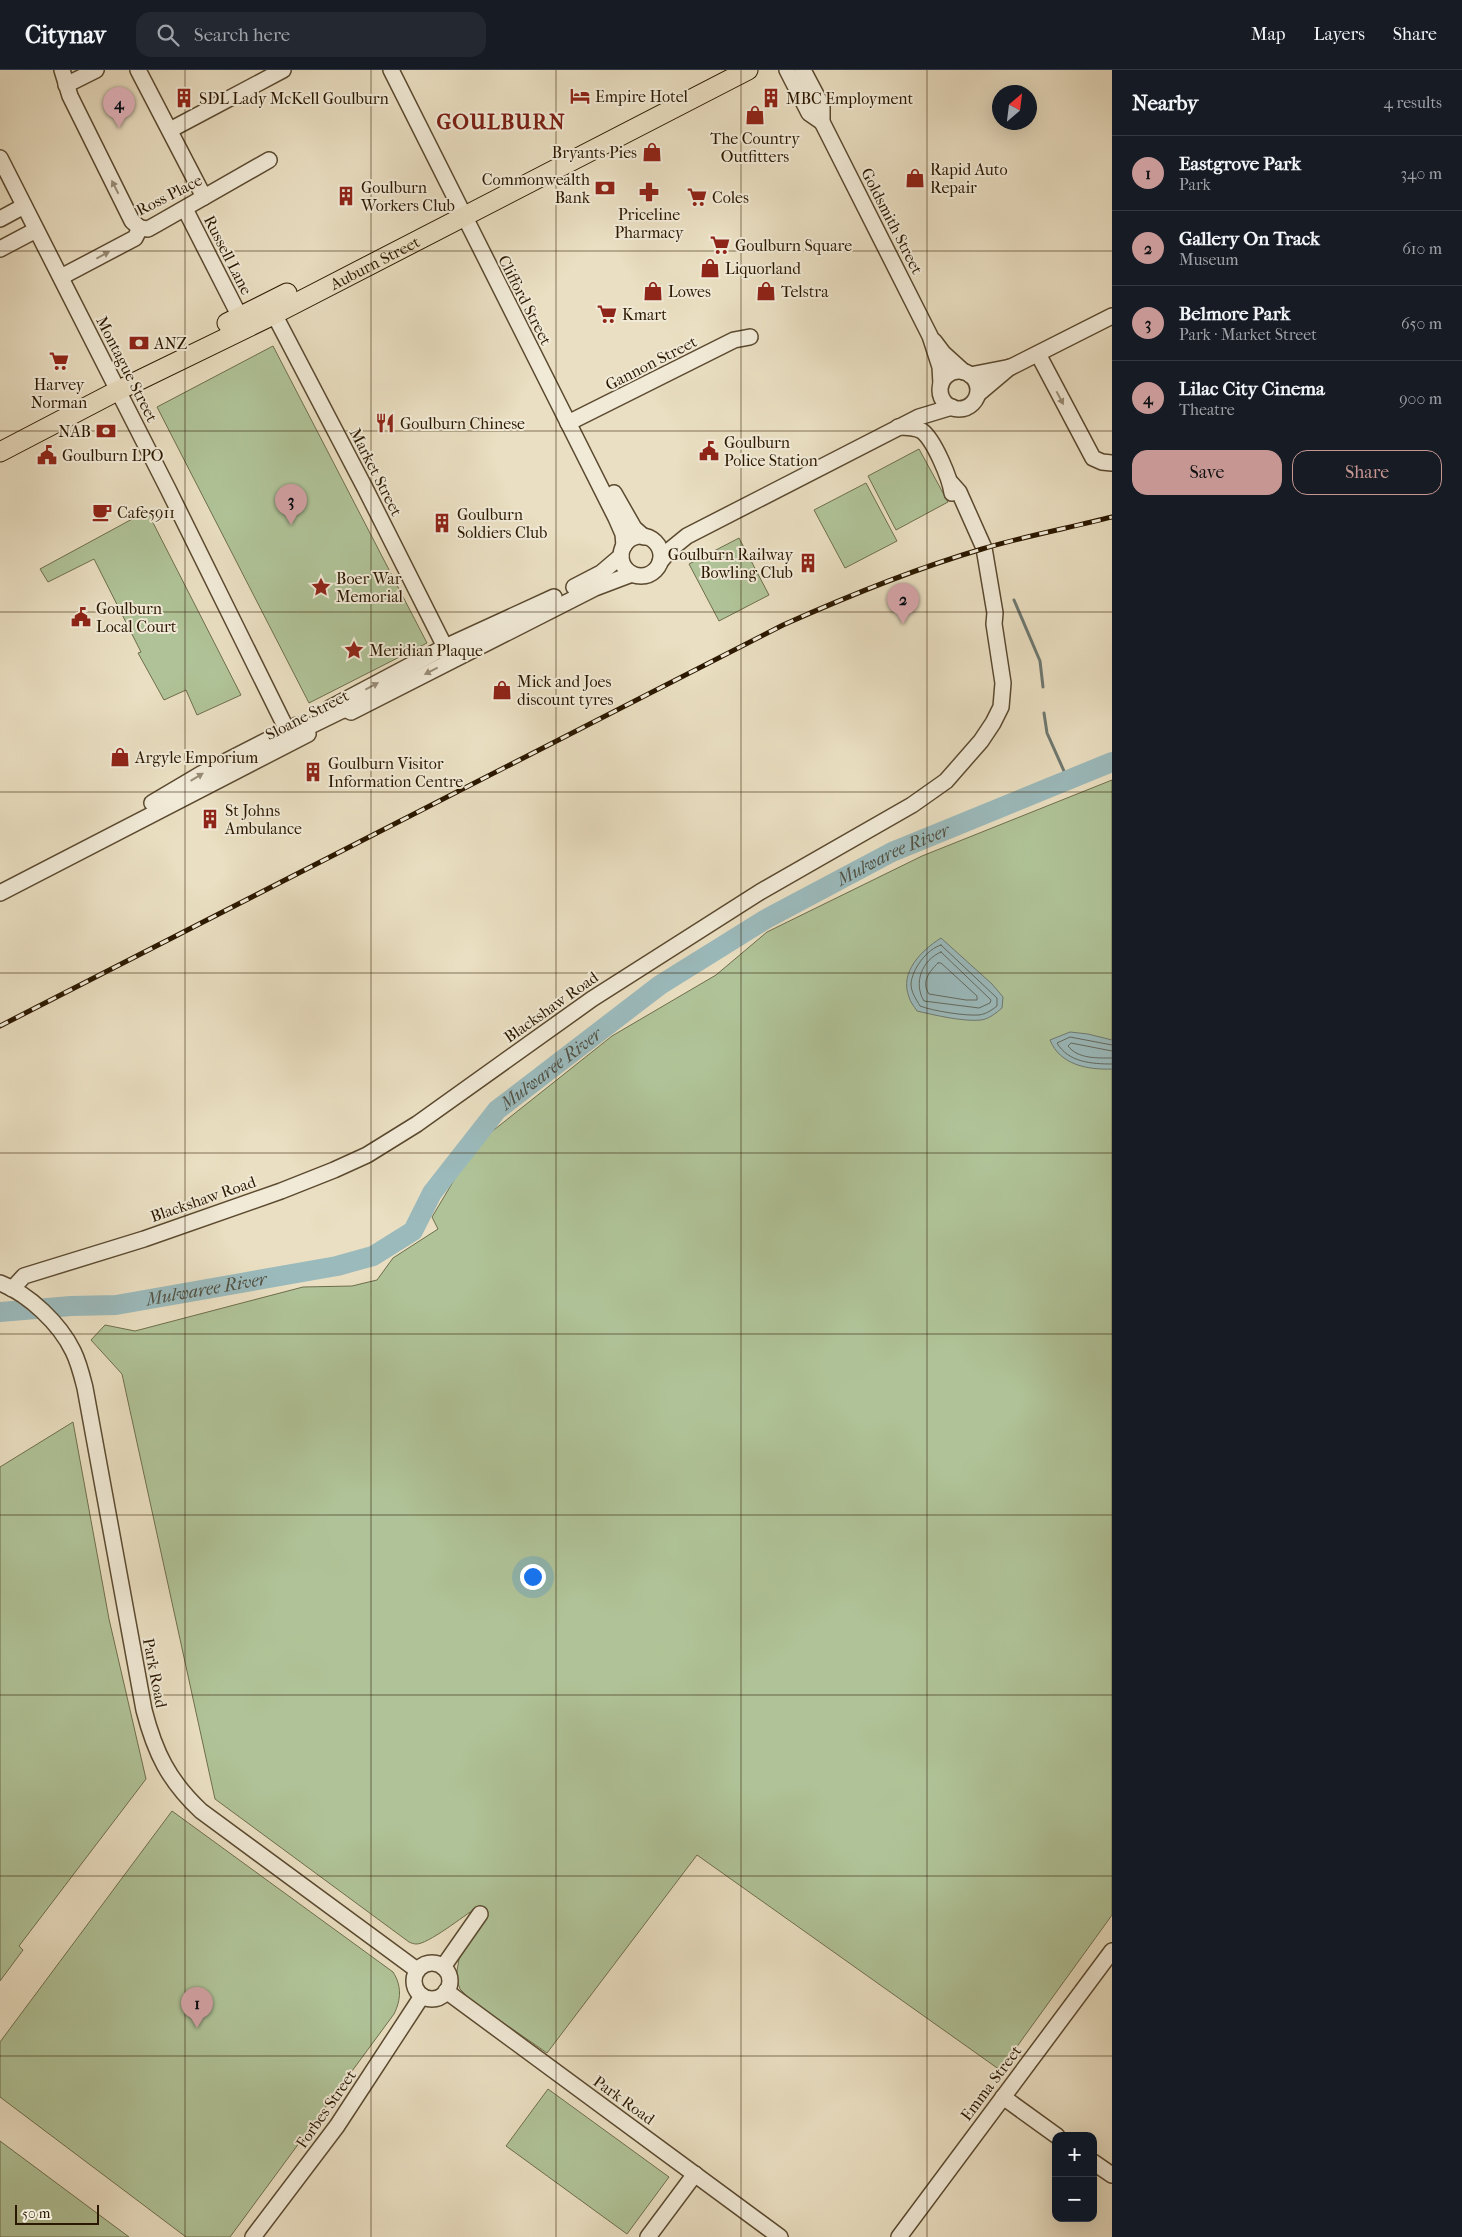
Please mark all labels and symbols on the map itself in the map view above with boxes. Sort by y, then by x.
hotel icon: Empire Hotel [569,85,591,107]
north arrow [992,85,1037,130]
pin: 4 [103,87,135,128]
building icon: SDL Lady McKell Goulburn [173,87,195,109]
place label: Empire Hotel [595,87,689,106]
building icon: MBC Employment [760,87,782,109]
place label: SDL Lady McKell Goulburn [199,89,390,108]
place label: MBC Employment [786,89,914,108]
shop icon: The Country Outfitters [744,104,766,126]
district label: GOULBURN [436,110,566,134]
place label: The Country Outfitters [710,129,800,166]
shop icon: Bryants Pies [641,141,663,163]
place label: Bryants Pies [552,143,637,162]
place label: Rapid Auto Repair [930,160,1008,197]
street label: Goldsmith Street [857,165,927,277]
shop icon: Rapid Auto Repair [904,167,926,189]
street label: Ross Place [133,170,205,220]
place label: Commonwealth Bank [482,170,591,207]
bank icon: Commonwealth Bank [594,177,616,199]
place label: Goulburn Workers Club [360,178,455,215]
one-way arrow [111,180,119,194]
pharmacy icon: Priceline Pharmacy [638,181,660,203]
building icon: Goulburn Workers Club [335,185,357,207]
supermarket icon: Coles [686,186,708,208]
place label: Coles [712,188,749,207]
place label: Priceline Pharmacy [614,205,684,242]
street label: Russell Lane [200,212,256,298]
street label: Auburn Street [326,231,423,294]
supermarket icon: Goulburn Square [709,234,731,256]
place label: Goulburn Square [735,236,852,255]
one-way arrow [96,251,110,259]
street label: Clifford Street [494,252,556,348]
shop icon: Liquorland [699,257,721,279]
place label: Liquorland [725,259,801,278]
shop icon: Lowes [642,280,664,302]
shop icon: Telstra [755,280,777,302]
place label: Lowes [668,282,711,301]
place label: Telstra [781,282,829,301]
supermarket icon: Kmart [596,303,618,325]
place label: Kmart [622,305,667,324]
street label: Montague Street [92,313,162,425]
bank icon: ANZ [128,332,150,354]
street label: Gannon Street [602,332,700,394]
place label: ANZ [153,334,188,353]
supermarket icon: Harvey Norman [48,350,70,372]
place label: Harvey Norman [31,375,88,412]
one-way arrow [1056,390,1064,405]
restaurant icon: Goulburn Chinese [374,412,396,434]
place label: Goulburn Chinese [400,414,525,433]
bank icon: NAB [95,420,117,442]
place label: NAB [58,422,91,441]
street label: Market Street [346,425,406,519]
place label: Goulburn Police Station [724,433,818,470]
public building icon: Goulburn Police Station [698,440,720,462]
public building icon: Goulburn LPO [36,444,58,466]
place label: Goulburn LPO [62,446,163,465]
pin: 3 [275,484,307,525]
cafe icon: Cafe5911 [91,501,113,523]
place label: Cafe5911 [117,503,175,522]
place label: Goulburn Soldiers Club [457,505,547,542]
building icon: Goulburn Soldiers Club [431,512,453,534]
place label: Goulburn Railway Bowling Club [668,545,793,582]
building icon: Goulburn Railway Bowling Club [797,552,819,574]
place label: Boer War Memorial [336,569,404,606]
place icon: Boer War Memorial [310,576,332,598]
pin: 2 [887,583,919,624]
place label: Goulburn Local Court [96,599,177,636]
public building icon: Goulburn Local Court [70,606,92,628]
place icon: Meridian Plaque [343,639,365,661]
place label: Meridian Plaque [369,641,483,660]
one-way arrow [423,667,438,675]
place label: Mick and Joes discount tyres [517,672,614,709]
shop icon: Mick and Joes discount tyres [491,679,513,701]
one-way arrow [365,682,379,690]
street label: Sloane Street [262,686,352,744]
shop icon: Argyle Emporium [109,746,131,768]
place label: Argyle Emporium [134,748,259,767]
place label: Goulburn Visitor Information Centre [328,754,463,791]
building icon: Goulburn Visitor Information Centre [302,761,324,783]
one-way arrow [190,772,203,781]
place label: St Johns Ambulance [224,801,302,838]
building icon: St Johns Ambulance [199,808,221,830]
water label: Mulwaree River [831,818,954,891]
street label: Blackshaw Road [500,967,602,1046]
water label: Mulwaree River [494,1022,607,1115]
street label: Blackshaw Road [148,1172,259,1226]
water label: Mulwaree River [142,1268,270,1310]
your location [520,1564,546,1590]
street label: Park Road [139,1636,171,1710]
pin: 1 [181,1987,213,2028]
street label: Emma Street [957,2041,1026,2124]
street label: Forbes Street [292,2066,360,2152]
street label: Park Road [590,2071,658,2129]
scale bar [15,2202,99,2225]

